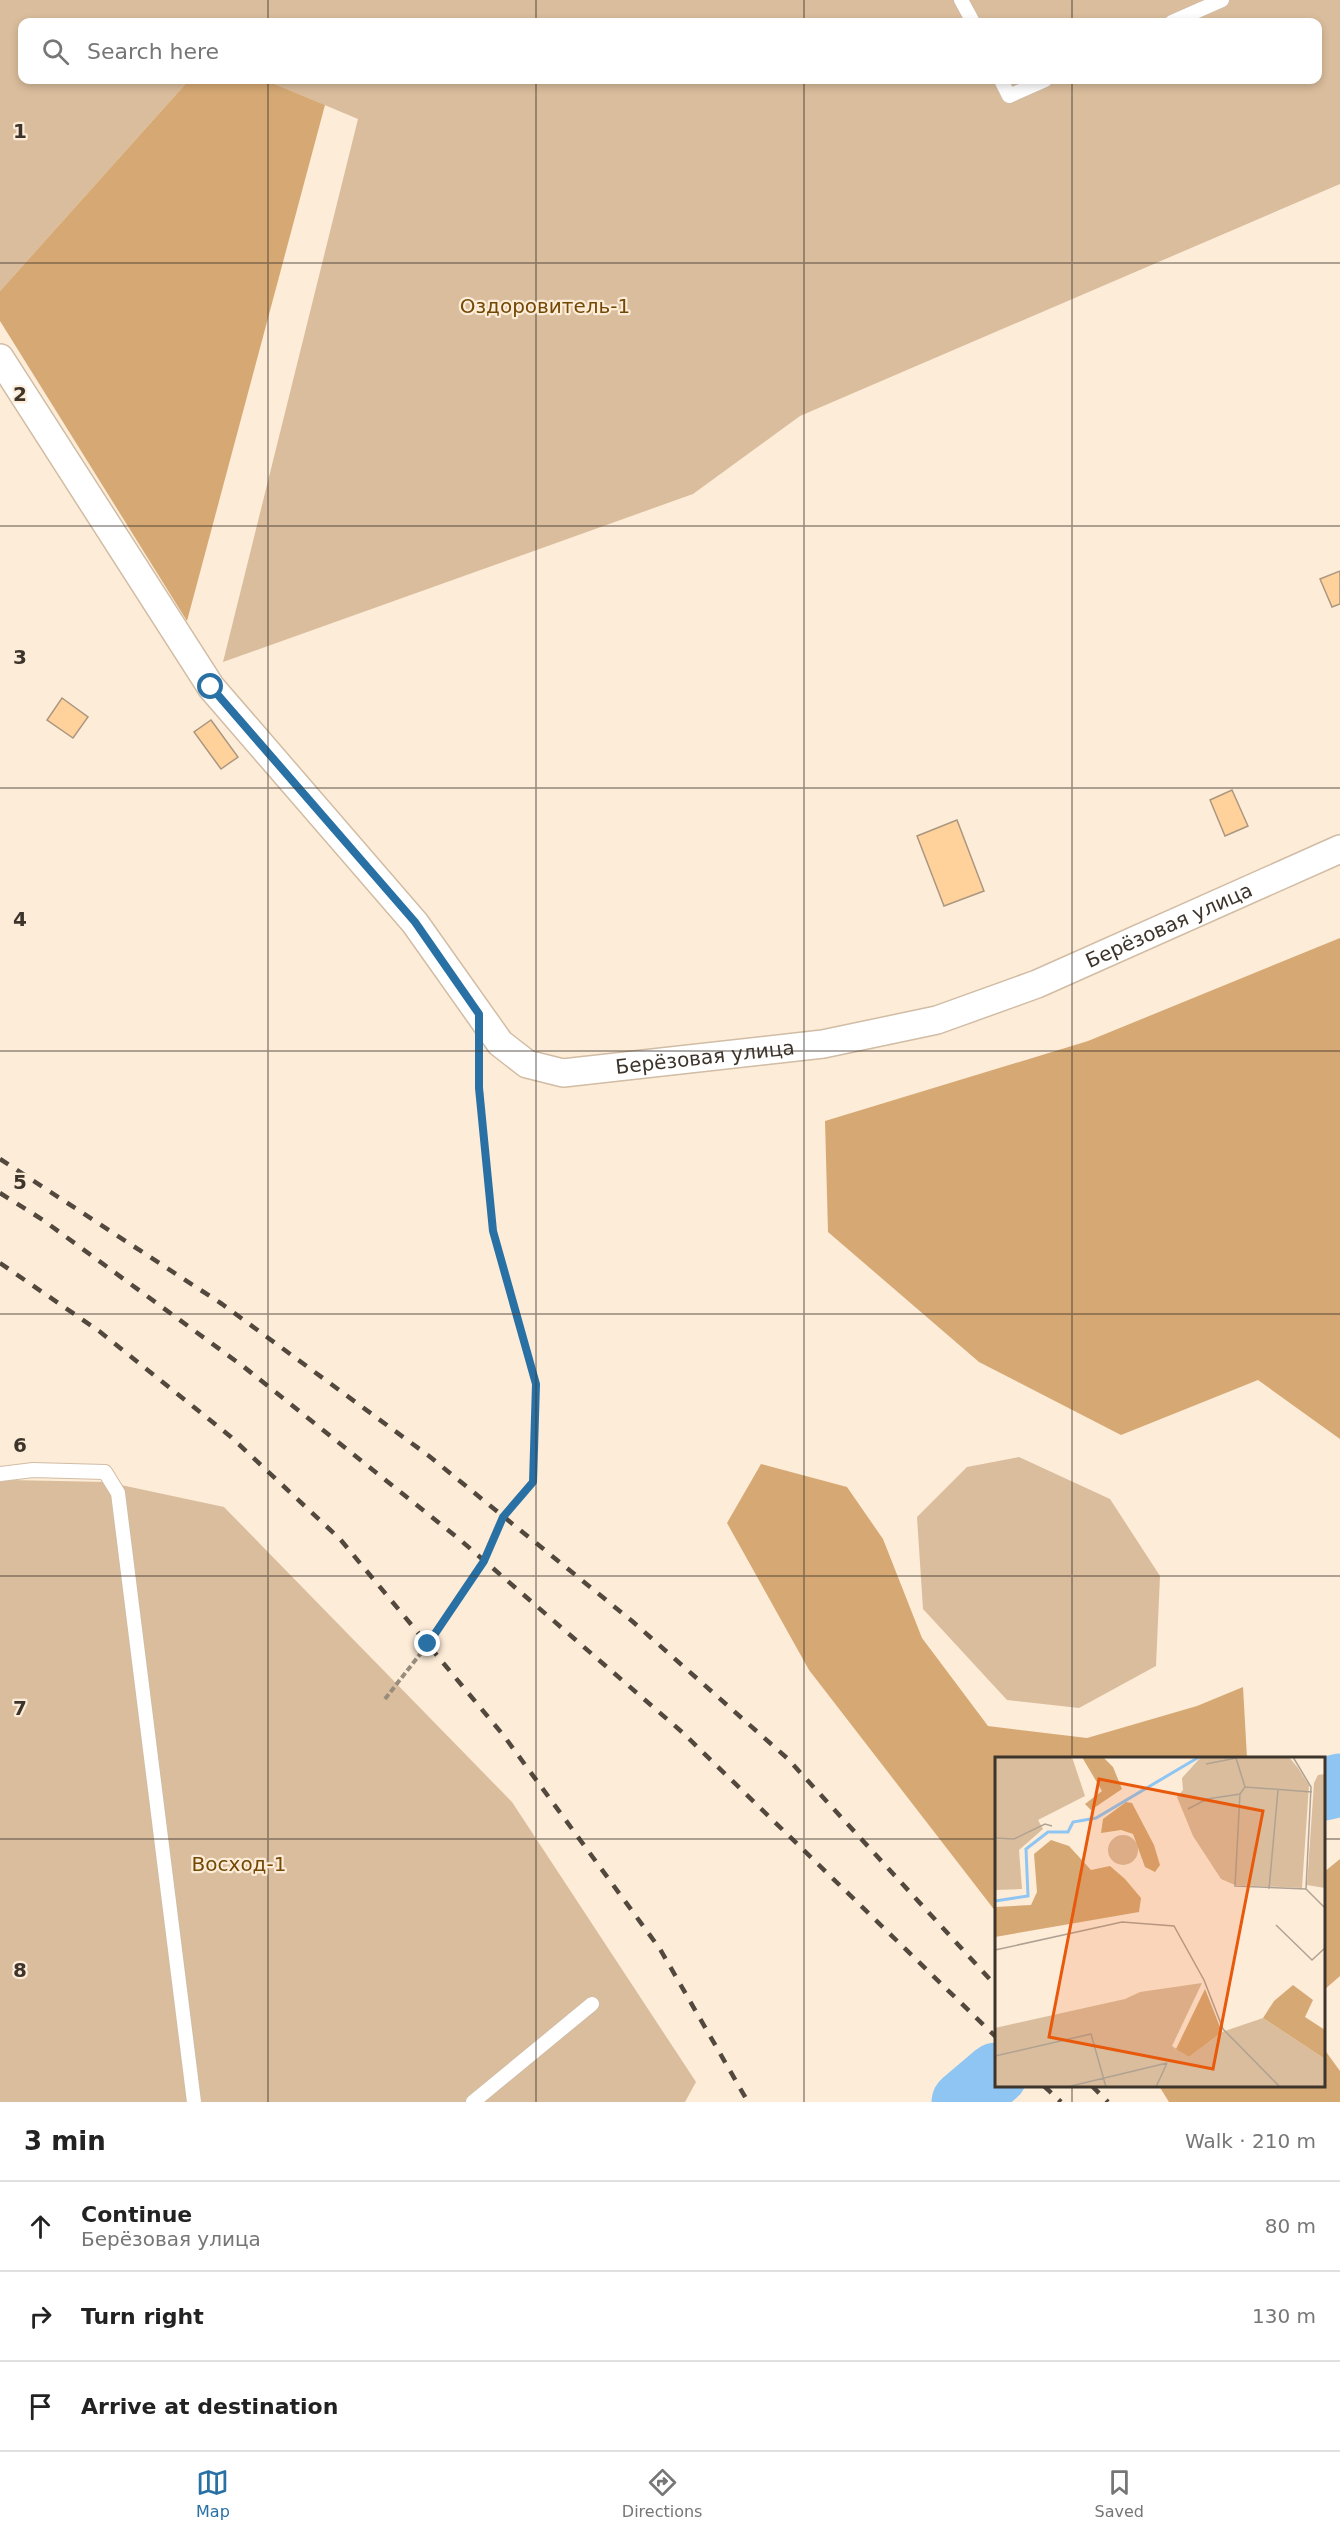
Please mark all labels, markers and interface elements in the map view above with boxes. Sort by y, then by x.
search box [18,18,1322,84]
icon: search [39,35,72,68]
text: Search here [87,39,219,64]
text: 1 [13,119,27,143]
park label: Оздоровитель-1 [460,294,630,318]
text: 2 [13,382,27,406]
text: 3 [13,645,27,669]
route start [197,673,223,699]
street label: Берёзовая улица [1082,878,1256,973]
text: 4 [13,907,27,931]
street label: Берёзовая улица [614,1035,796,1079]
text: 5 [13,1170,27,1194]
text: 6 [13,1433,27,1457]
route end [414,1630,440,1656]
text: 7 [13,1696,27,1720]
inset map [995,1757,1325,2087]
park label: Восход-1 [192,1852,286,1876]
text: 8 [13,1958,27,1982]
text: 3 min [24,2126,106,2156]
text: Walk · 210 m [1185,2129,1316,2153]
text: Continue [81,2202,192,2227]
icon: ahead [24,2210,57,2243]
text: 80 m [1265,2214,1316,2238]
text: Берёзовая улица [81,2227,261,2251]
icon: right [24,2300,57,2333]
text: Turn right [81,2304,204,2329]
text: 130 m [1252,2304,1316,2328]
icon: arrive [24,2390,57,2423]
text: Arrive at destination [81,2394,338,2419]
tab: Map [196,2466,230,2521]
tab: Directions [622,2466,702,2521]
tab: Saved [1095,2466,1144,2521]

